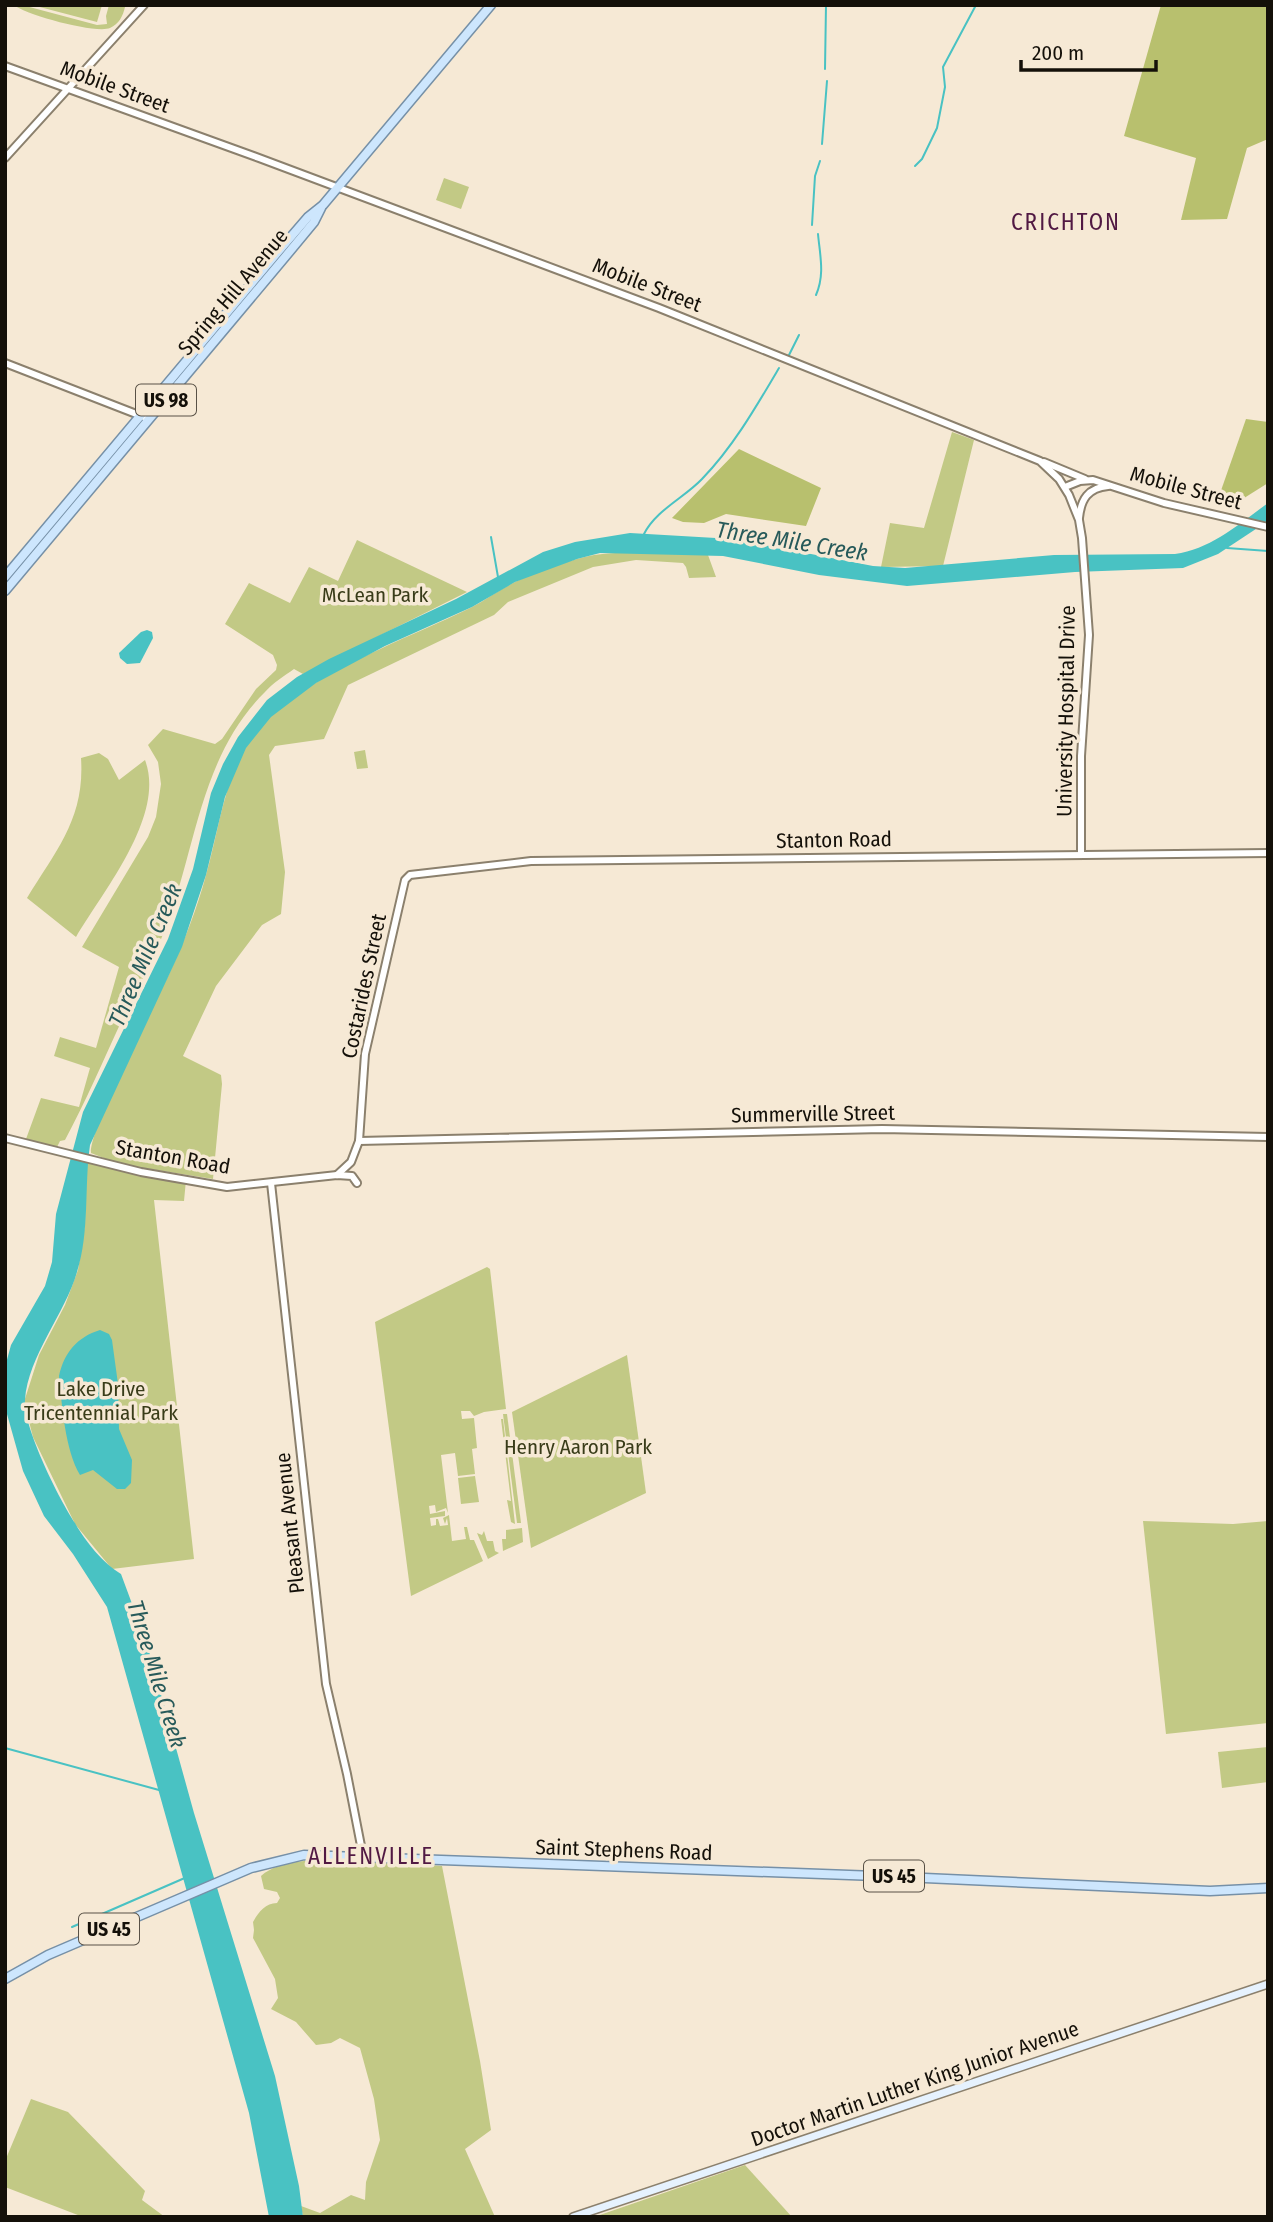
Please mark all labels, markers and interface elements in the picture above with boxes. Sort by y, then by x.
scale bar [1021,28,1156,72]
text: 200 m [1032,40,1084,66]
street label: Mobile Street [57,55,174,119]
district label: CRICHTON [1011,208,1121,236]
street label: Spring Hill Avenue [173,223,293,361]
street label: Mobile Street [589,252,705,318]
road number: US 98 [136,384,196,416]
street label: Mobile Street [1127,461,1245,515]
water label: Three Mile Creek [714,515,870,567]
park label: McLean Park [322,582,428,608]
street label: University Hospital Drive [1051,605,1081,817]
street label: Stanton Road [776,826,892,854]
water label: Three Mile Creek [102,879,188,1031]
street label: Costarides Street [336,911,392,1061]
street label: Summerville Street [731,1100,895,1128]
street label: Stanton Road [114,1134,232,1180]
park label: Lake Drive Tricentennial Park [24,1376,178,1426]
park label: Henry Aaron Park [504,1434,652,1460]
street label: Pleasant Avenue [270,1451,310,1595]
water label: Three Mile Creek [121,1597,193,1751]
street label: Saint Stephens Road [535,1834,713,1866]
district label: ALLENVILLE [308,1842,434,1870]
road number: US 45 [864,1860,924,1892]
road number: US 45 [79,1913,139,1944]
street label: Doctor Martin Luther King Junior Avenue [748,2016,1082,2152]

